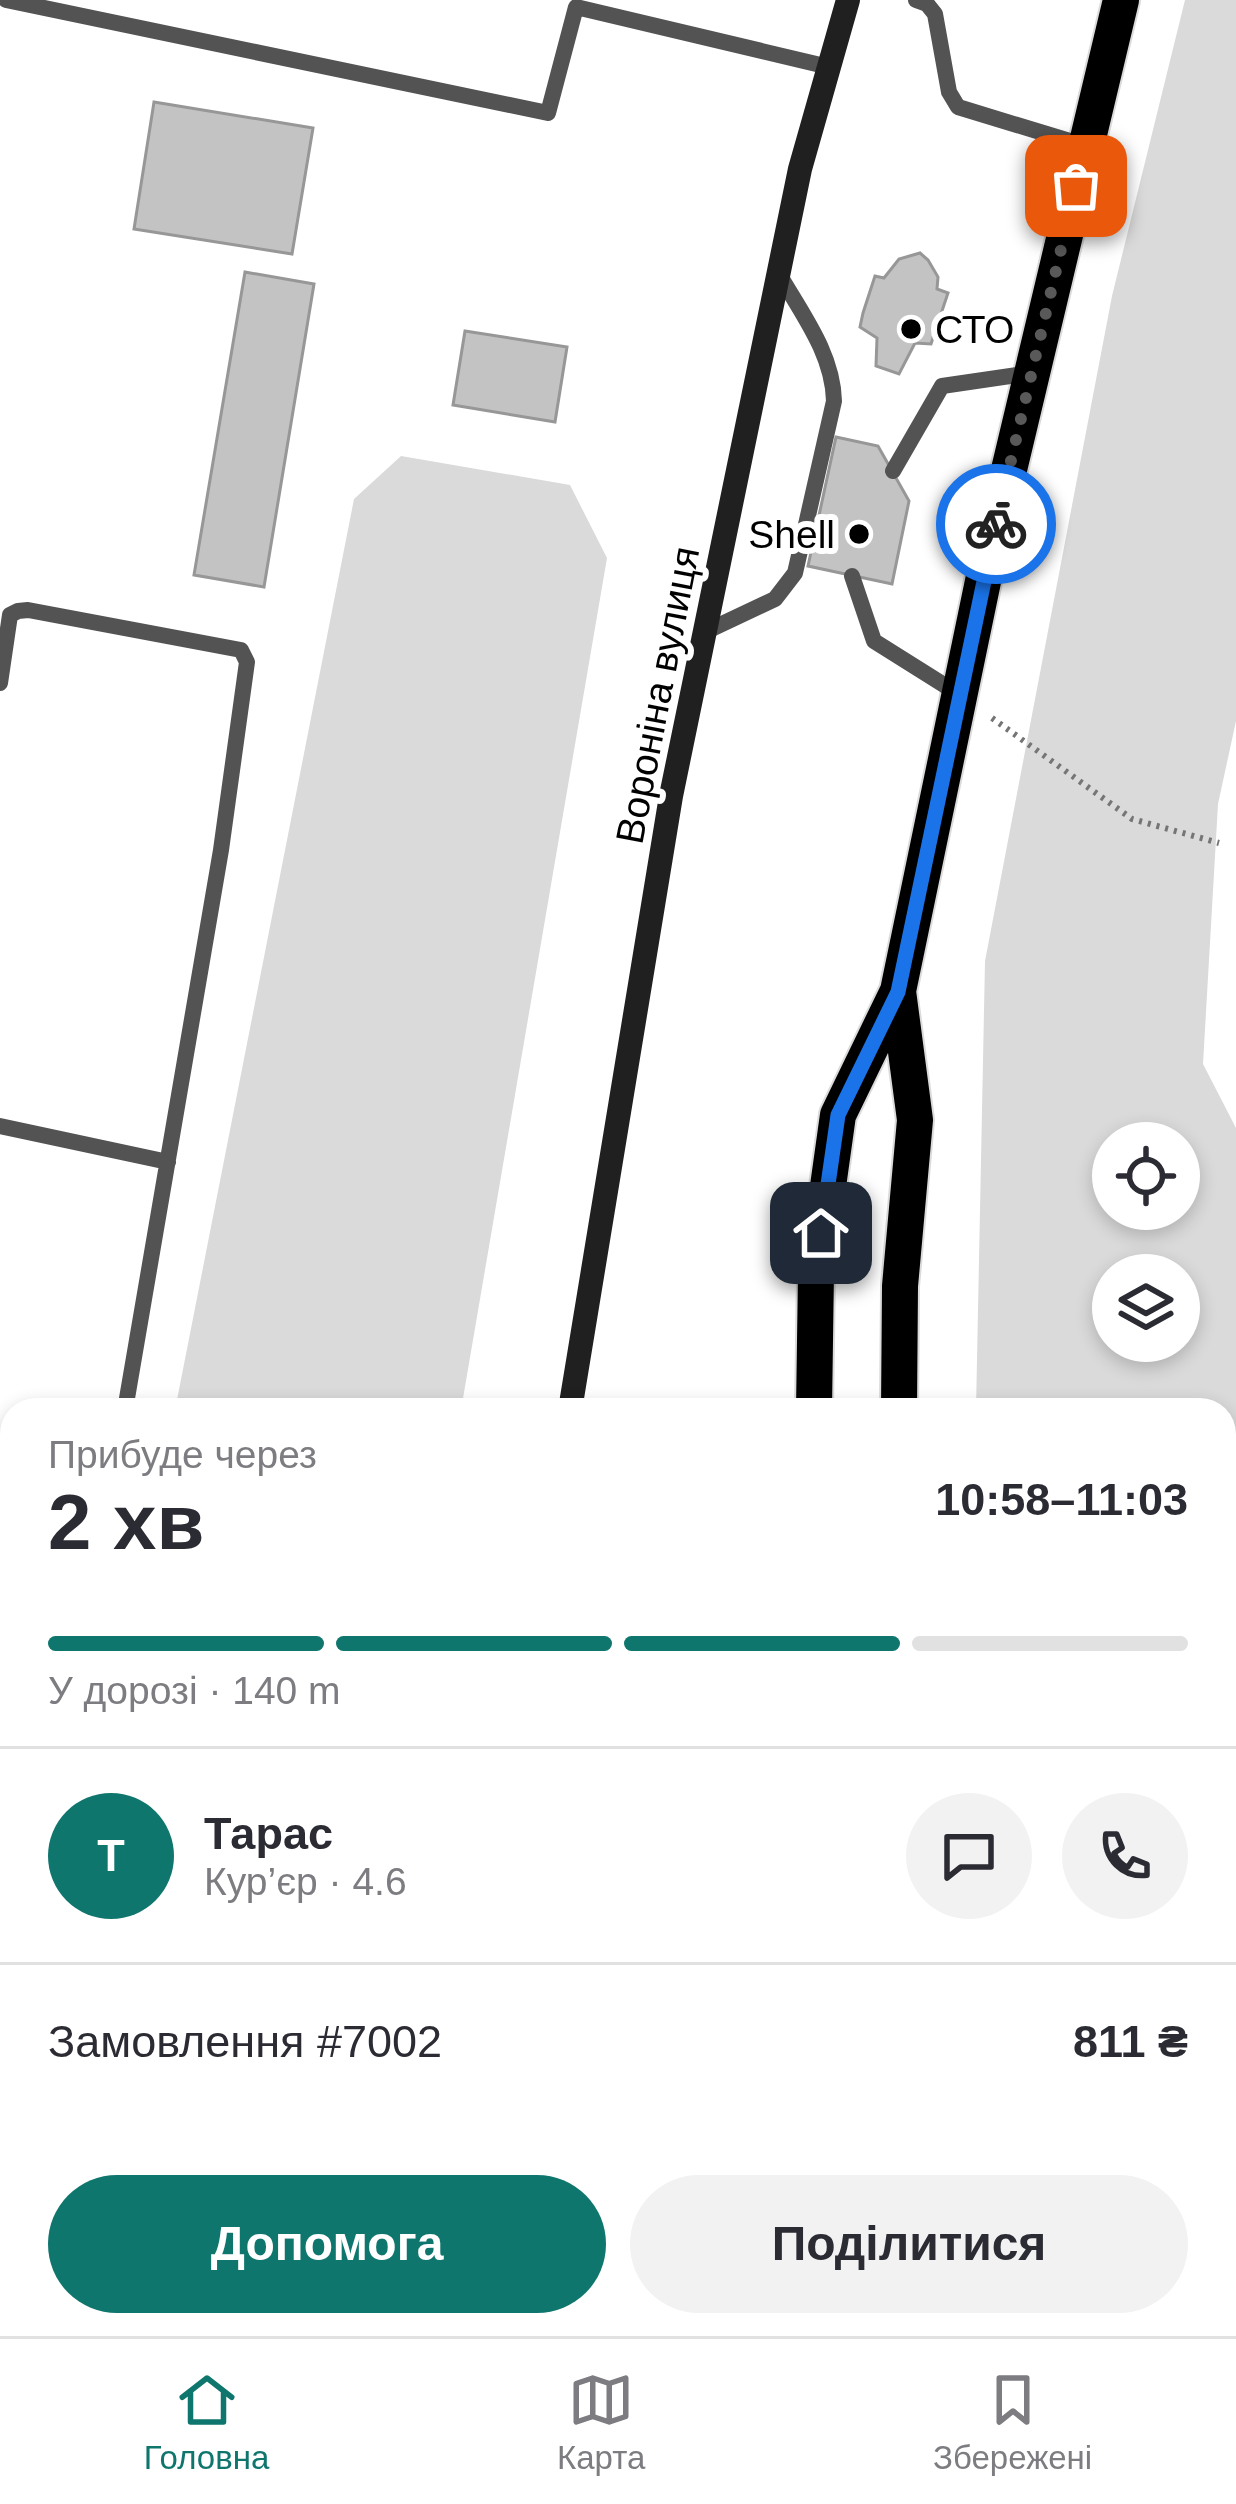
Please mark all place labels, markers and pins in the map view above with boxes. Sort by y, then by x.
pin [1025,135,1127,237]
place label: СТО [935,308,1014,351]
marker: СТО [898,316,924,342]
place label: Shell [748,513,835,556]
marker: Shell [846,521,872,547]
pin [770,1182,872,1284]

